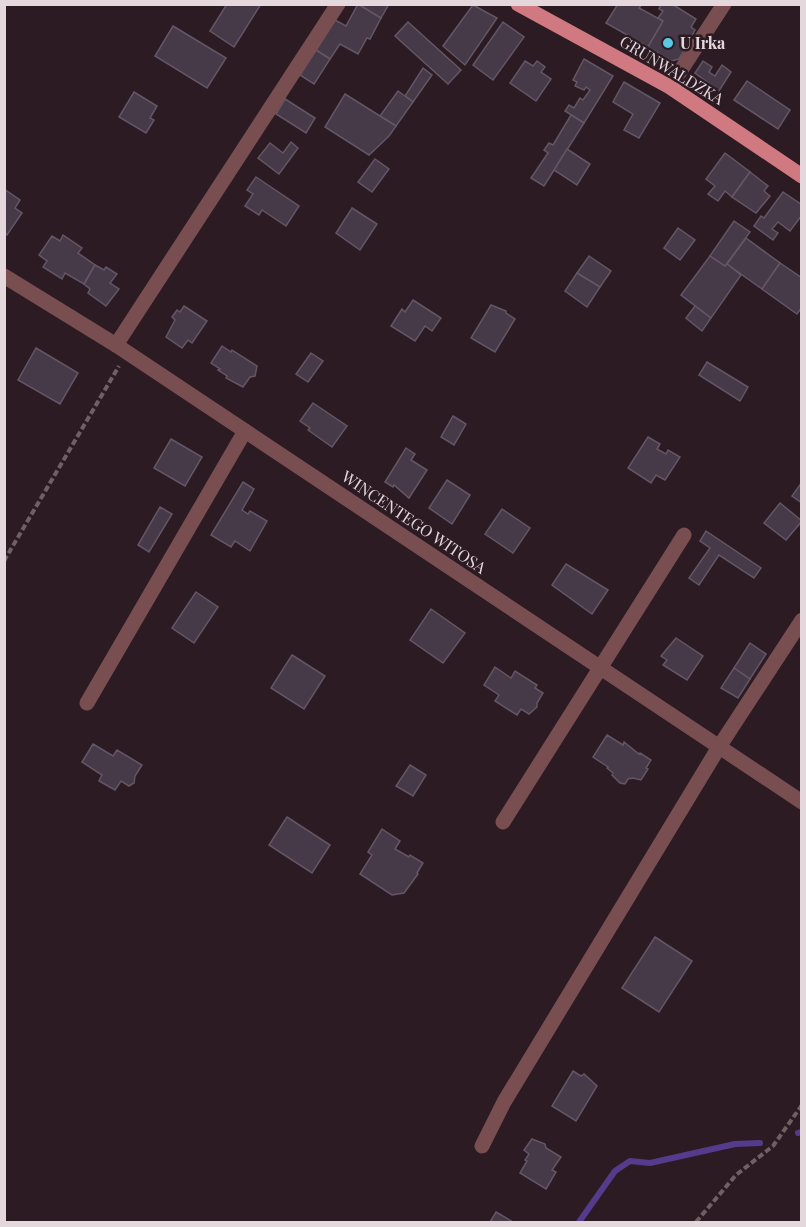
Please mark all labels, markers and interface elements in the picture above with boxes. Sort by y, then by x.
street label: GRUNWALDZKA [616,30,729,109]
place label: U Irka [680,32,726,53]
marker: U Irka [661,36,675,50]
street label: WINCENTEGO WITOSA [337,465,491,578]

